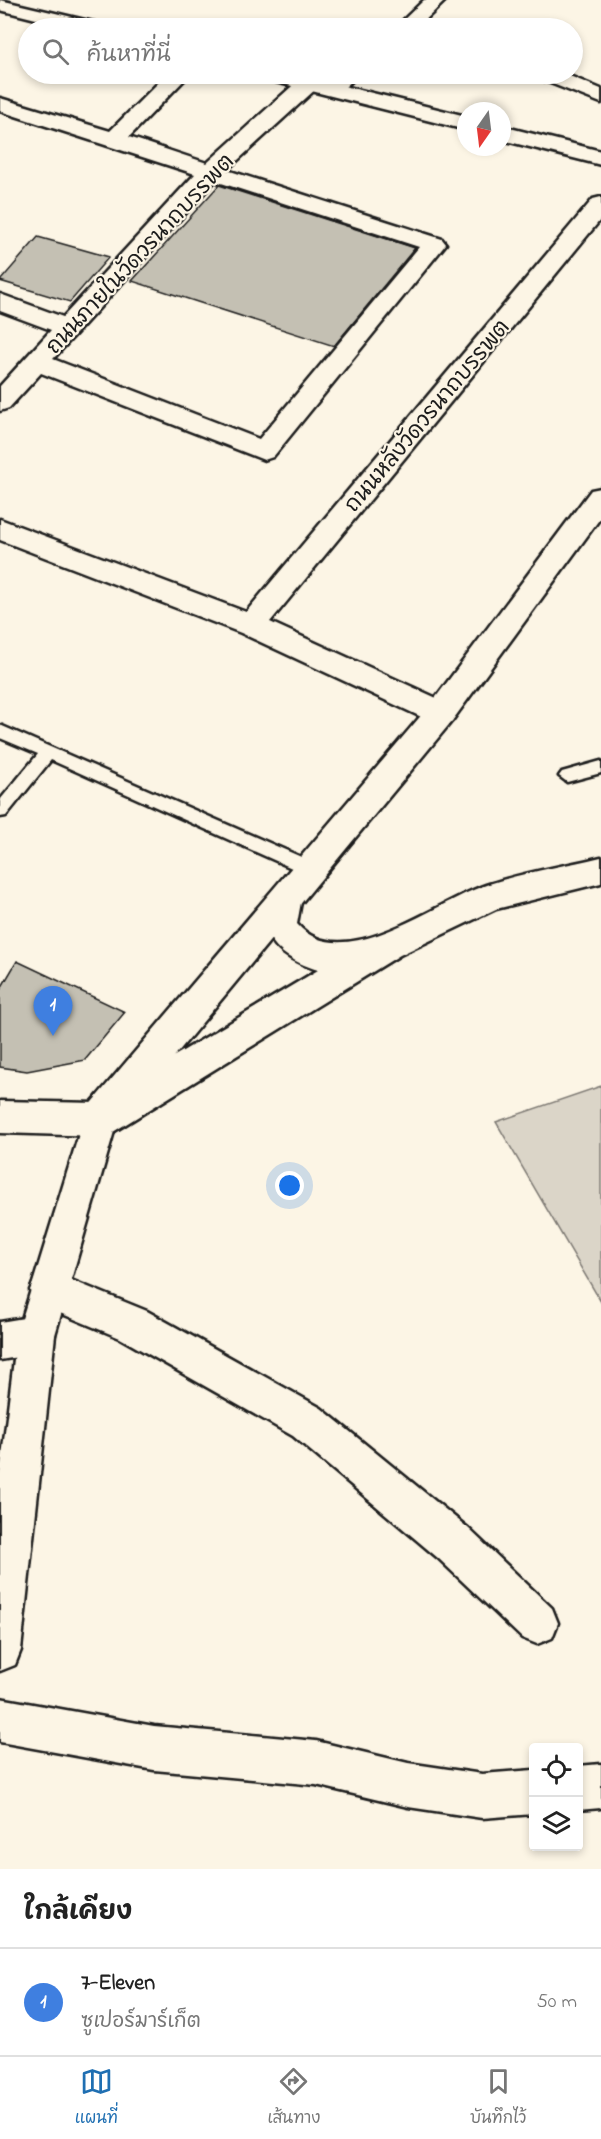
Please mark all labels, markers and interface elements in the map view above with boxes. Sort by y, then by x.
search box [18,18,583,84]
icon: search [39,35,72,68]
text: ค้นหาที่นี่ [87,40,171,72]
north arrow [457,102,511,156]
street label: ถนนภายในวัดวรนาถบรรพต [39,147,243,362]
street label: ถนนหลังวัดวรนาถบรรพต [338,313,519,520]
pin: 1 [34,986,72,1036]
your location [275,1171,304,1200]
map controls [529,1743,583,1851]
button: locate [529,1743,583,1797]
button: layers [529,1797,583,1851]
text: ใกล้เคียง [24,1894,132,1932]
text: 7-Eleven [81,1968,155,2000]
text: 1 [40,1988,47,2017]
text: 50 m [536,1988,577,2017]
text: ซูเปอร์มาร์เก็ต [81,2008,201,2037]
tab: แผนที่ [75,2065,118,2131]
tab: เส้นทาง [267,2065,320,2131]
tab: บันทึกไว้ [470,2065,526,2131]

